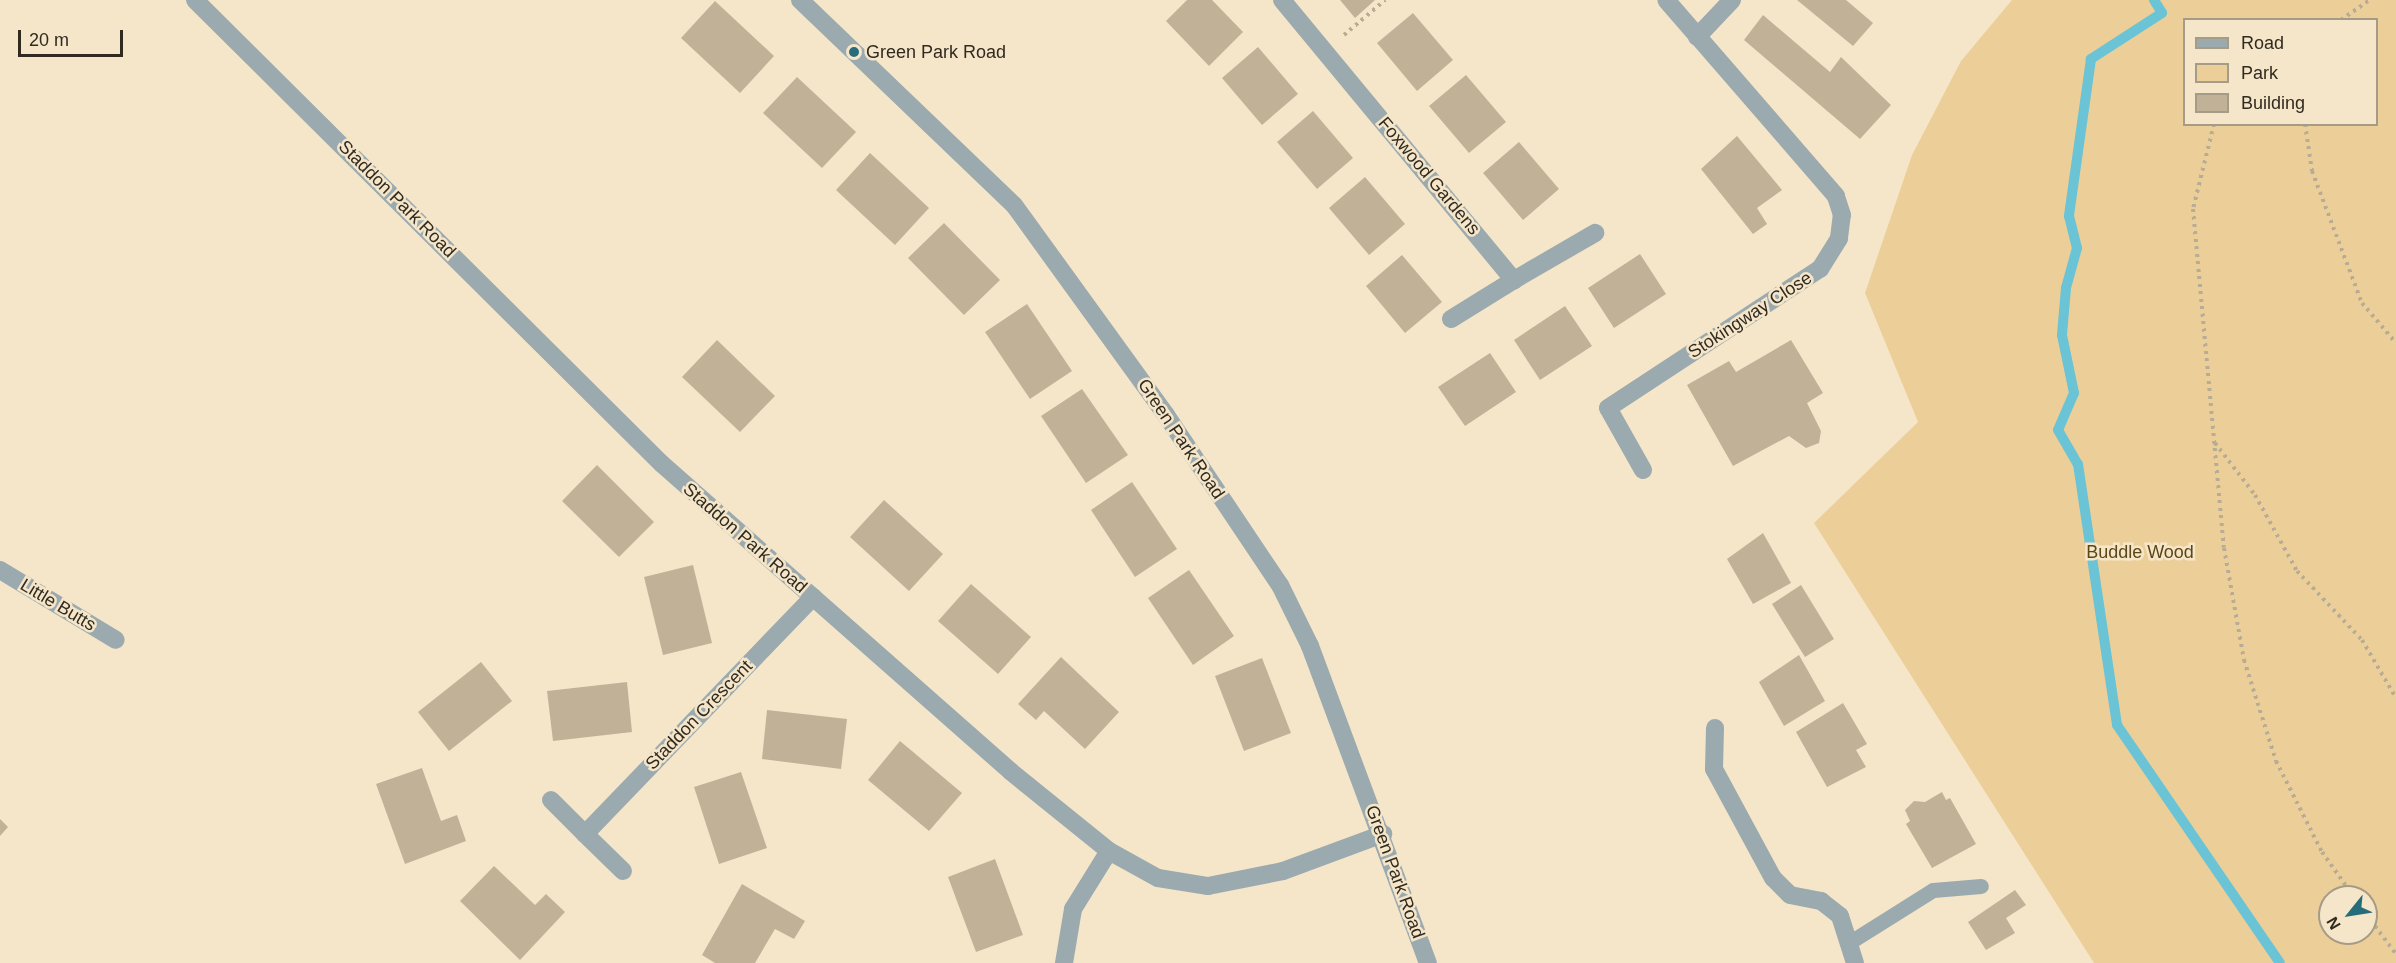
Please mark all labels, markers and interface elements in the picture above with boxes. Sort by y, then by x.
scale bar [21,18,126,56]
legend [2183,18,2378,126]
text: 20 m [29,30,69,50]
text: Road [2241,33,2284,53]
place label: Green Park Road [866,41,1006,63]
marker: Green Park Road [847,45,861,59]
text: Park [2241,63,2278,83]
text: Building [2241,93,2305,113]
street label: Foxwood Gardens [1373,113,1485,239]
street label: Staddon Park Road [334,136,460,262]
street label: Stokingway Close [1684,267,1816,363]
street label: Green Park Road [1133,375,1229,503]
street label: Staddon Park Road [679,478,811,598]
park label: Buddle Wood [2086,541,2194,563]
street label: Little Butts [16,574,100,636]
street label: Staddon Crescent [641,656,757,774]
street label: Green Park Road [1361,802,1429,942]
north arrow [2318,885,2378,945]
text: N [2323,914,2344,933]

